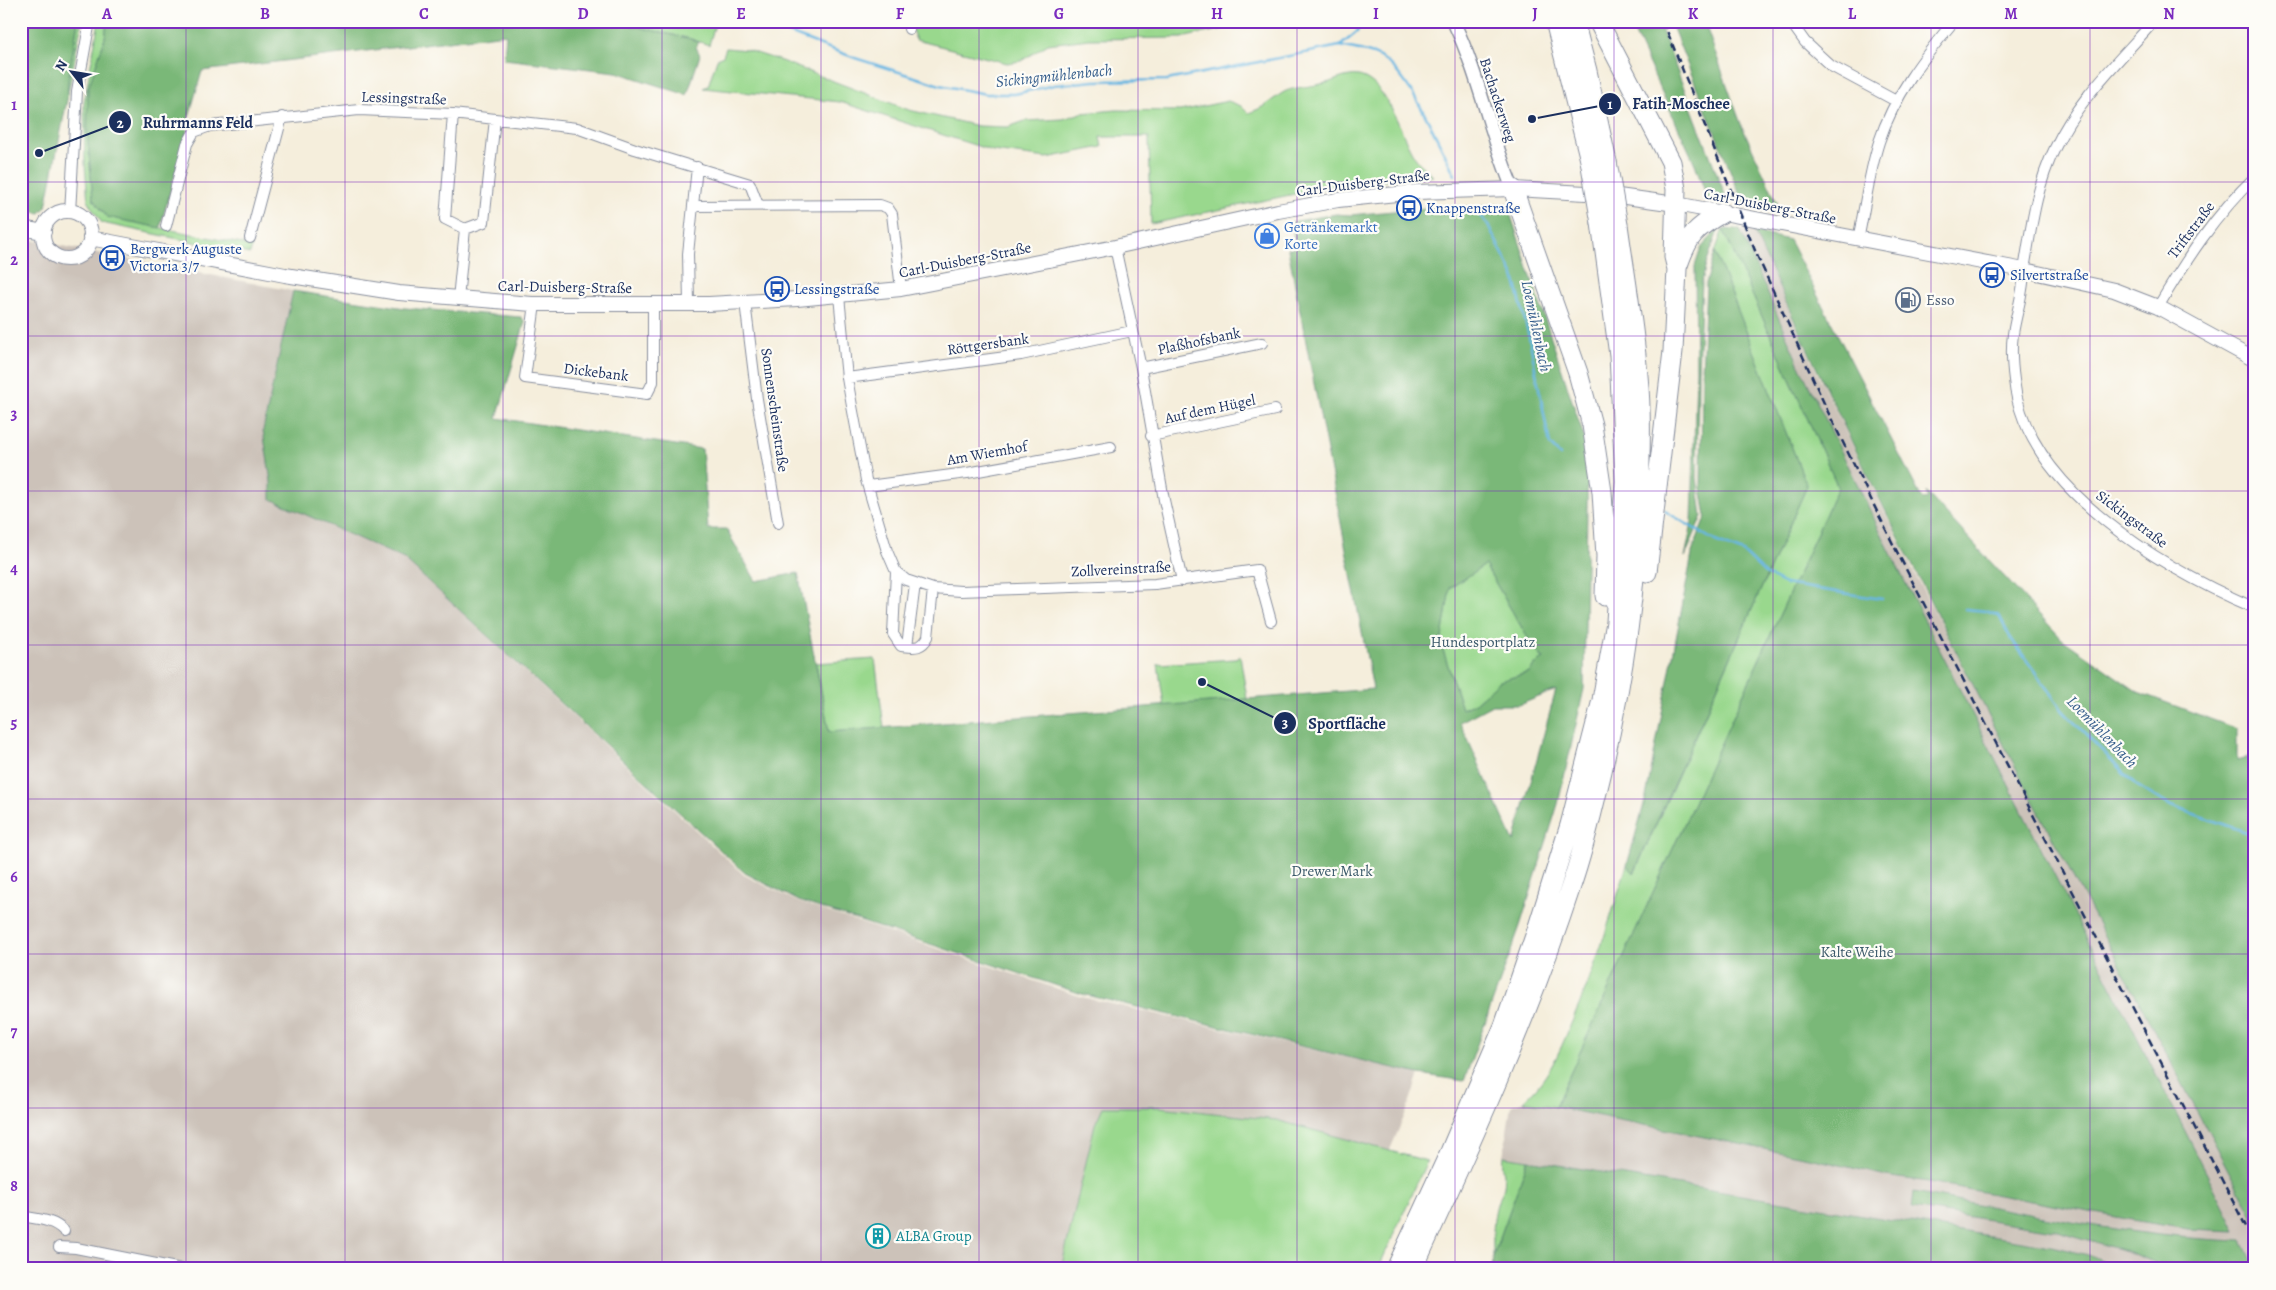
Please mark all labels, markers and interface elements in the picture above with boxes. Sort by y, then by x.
text: A [101,3,113,25]
text: B [260,3,270,25]
text: C [419,3,429,25]
text: D [577,3,589,25]
text: E [736,3,746,25]
text: F [896,3,905,25]
text: G [1054,3,1064,25]
text: H [1211,3,1223,25]
text: I [1373,3,1379,25]
text: J [1532,3,1538,25]
text: K [1688,3,1699,25]
text: L [1848,3,1857,25]
text: M [2004,3,2018,25]
text: N [2163,3,2175,25]
north arrow [48,48,98,98]
street label: Bachackerweg [1475,55,1521,145]
text: N [51,56,72,75]
water label: Sickingmühlenbach [995,59,1114,93]
street label: Lessingstraße [361,87,447,109]
callout: Fatih-Moschee [1597,88,1740,119]
text: Fatih-Moschee [1632,93,1730,115]
text: 1 [11,94,17,116]
text: 1 [1607,94,1613,114]
callout: Ruhrmanns Feld [108,107,263,138]
text: Ruhrmanns Feld [143,112,254,134]
text: 2 [116,113,124,133]
street label: Carl-Duisberg-Straße [1295,165,1431,201]
street label: Carl-Duisberg-Straße [1702,183,1838,229]
bus stop icon: Knappenstraße [1396,195,1422,221]
street label: Triftstraße [2163,197,2219,263]
place label: Knappenstraße [1426,198,1521,218]
place label: Getränkemarkt Korte [1284,217,1378,254]
shop icon: Getränkemarkt Korte [1254,223,1280,249]
street label: Carl-Duisberg-Straße [897,237,1033,283]
place label: Bergwerk Auguste Victoria 3/7 [129,239,242,276]
bus stop icon: Bergwerk Auguste Victoria 3/7 [99,245,125,271]
text: 2 [10,249,18,271]
bus stop icon: Silvertstraße [1979,262,2005,288]
place label: Silvertstraße [2010,265,2089,285]
street label: Carl-Duisberg-Straße [498,276,633,298]
bus stop icon: Lessingstraße [764,276,790,302]
water label: Loemühlenbach [1516,278,1556,374]
place label: Lessingstraße [794,279,880,299]
fuel station icon: Esso [1895,287,1921,313]
place label: Esso [1926,290,1954,310]
street label: Plaßhofsbank [1156,322,1243,360]
street label: Röttgersbank [946,328,1031,360]
street label: Sonnenscheinstraße [756,347,794,474]
street label: Dickebank [562,358,630,386]
street label: Auf dem Hügel [1162,390,1257,429]
text: 3 [11,403,18,425]
street label: Am Wiemhof [944,436,1031,470]
street label: Sickingstraße [2092,485,2172,553]
street label: Zollvereinstraße [1070,556,1172,582]
text: 4 [10,558,18,580]
park label: Hundesportplatz [1431,632,1536,652]
water label: Loemühlenbach [2062,691,2142,773]
callout: Sportfläche [1273,707,1395,738]
text: 5 [11,712,18,734]
text: 3 [1282,713,1288,733]
text: Sportfläche [1308,713,1386,735]
park label: Drewer Mark [1291,861,1373,881]
text: 6 [10,866,18,888]
park label: Kalte Weihe [1820,942,1894,962]
text: 7 [11,1021,18,1043]
text: 8 [10,1175,18,1197]
building icon: ALBA Group [865,1223,891,1249]
place label: ALBA Group [895,1226,972,1246]

